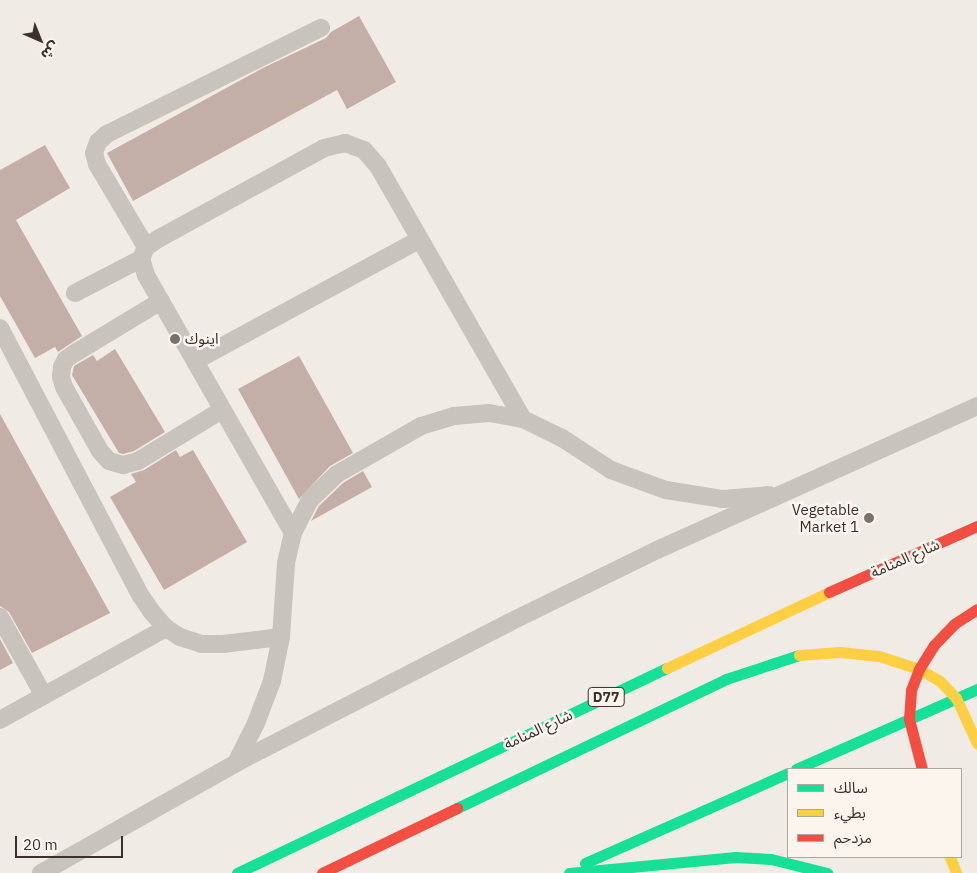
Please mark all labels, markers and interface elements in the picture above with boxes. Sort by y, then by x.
north arrow [15,15,65,65]
text: ش [37,38,64,64]
place label: اينوك [185,330,219,348]
marker: اينوك [169,333,181,345]
place label: Vegetable Market 1 [792,500,859,535]
marker: Vegetable Market 1 [863,512,875,524]
street label: شارع المنامة [868,535,942,581]
road number: D77 [587,686,625,709]
street label: شارع المنامة [501,705,575,753]
legend [787,768,962,858]
text: سالك [834,778,868,797]
text: بطيء [834,803,866,822]
scale bar [18,826,125,858]
text: مزدحم [834,828,872,847]
text: 20 m [23,835,58,854]

